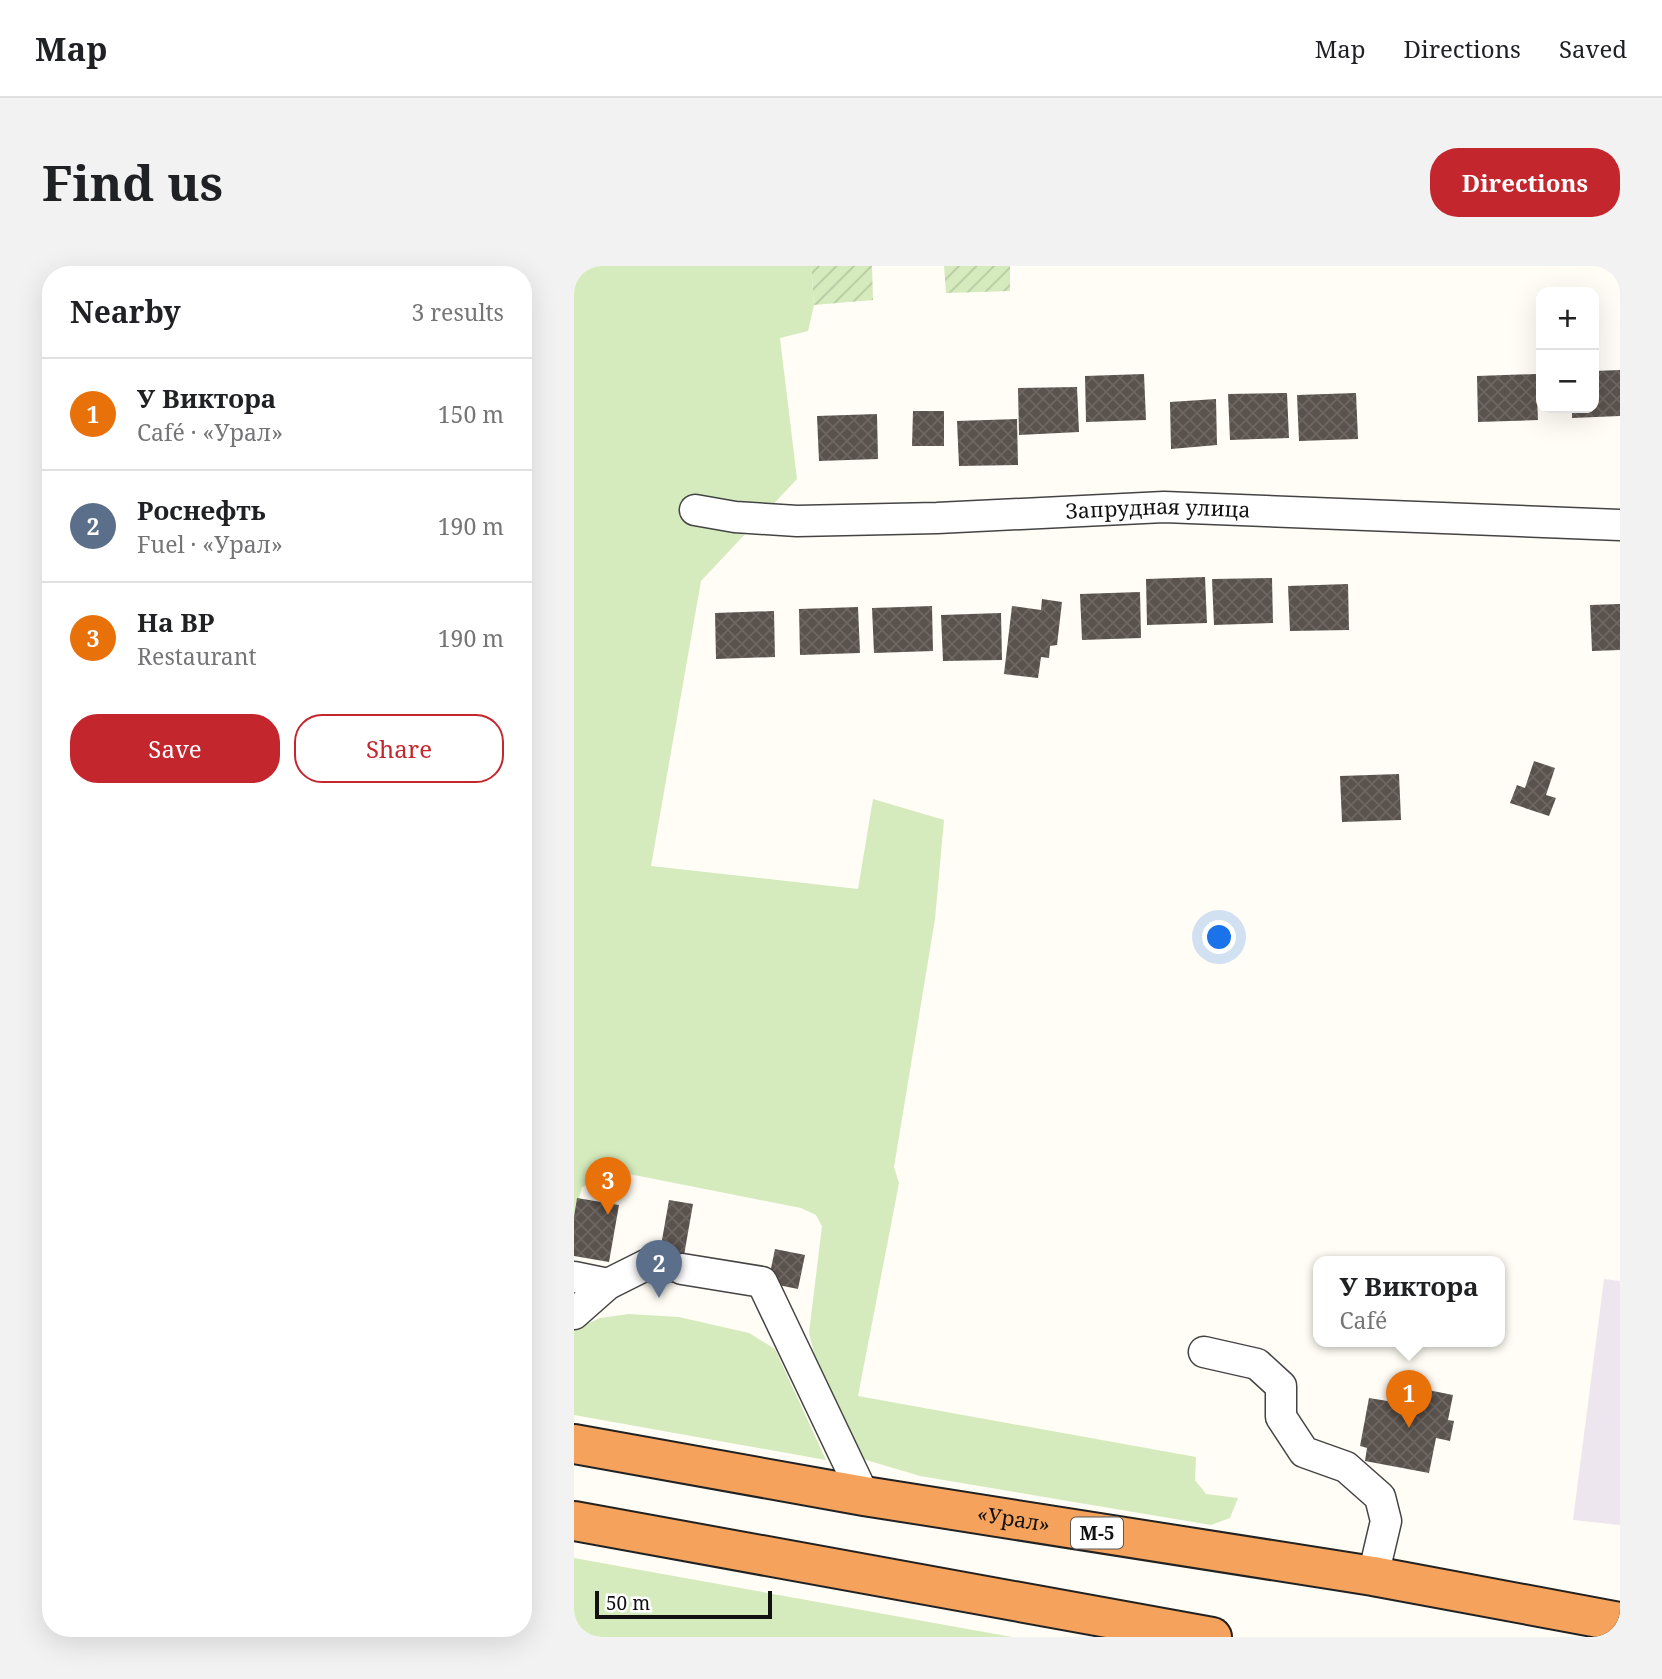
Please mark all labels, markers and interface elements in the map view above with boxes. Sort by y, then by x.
text: Map [35,26,108,71]
text: Map [1315,32,1366,65]
text: Directions [1404,32,1521,65]
text: Saved [1559,32,1627,65]
button: Directions [1430,148,1620,217]
text: Find us [42,149,223,215]
map controls [1536,287,1599,413]
button: + [1536,287,1599,350]
text: Nearby [70,291,181,332]
text: 3 results [411,296,504,328]
button: − [1536,350,1599,413]
text: У Виктора [137,380,276,416]
text: 1 [87,398,100,430]
text: 150 m [438,398,504,430]
text: Café · «Урал» [137,416,283,448]
text: Роснефть [137,492,266,528]
street label: Запрудная улица [1065,492,1251,525]
text: 2 [87,510,100,542]
text: 190 m [438,510,504,542]
text: Fuel · «Урал» [137,528,283,560]
text: На BP [137,604,214,640]
text: 3 [87,622,100,654]
text: 190 m [438,622,504,654]
text: Restaurant [137,640,257,672]
button: Save [70,714,280,783]
button: Share [294,714,504,783]
your location [1202,920,1236,954]
pin: 3 [585,1157,631,1215]
pin: 2 [636,1240,682,1298]
popup [1313,1256,1505,1347]
text: У Виктора [1339,1268,1479,1304]
text: Café [1339,1304,1387,1336]
pin: 1 [1386,1370,1432,1428]
street label: «Урал» [975,1499,1052,1538]
road number: М-5 [1071,1518,1123,1548]
scale bar [595,1588,772,1620]
text: 50 m [606,1590,650,1616]

